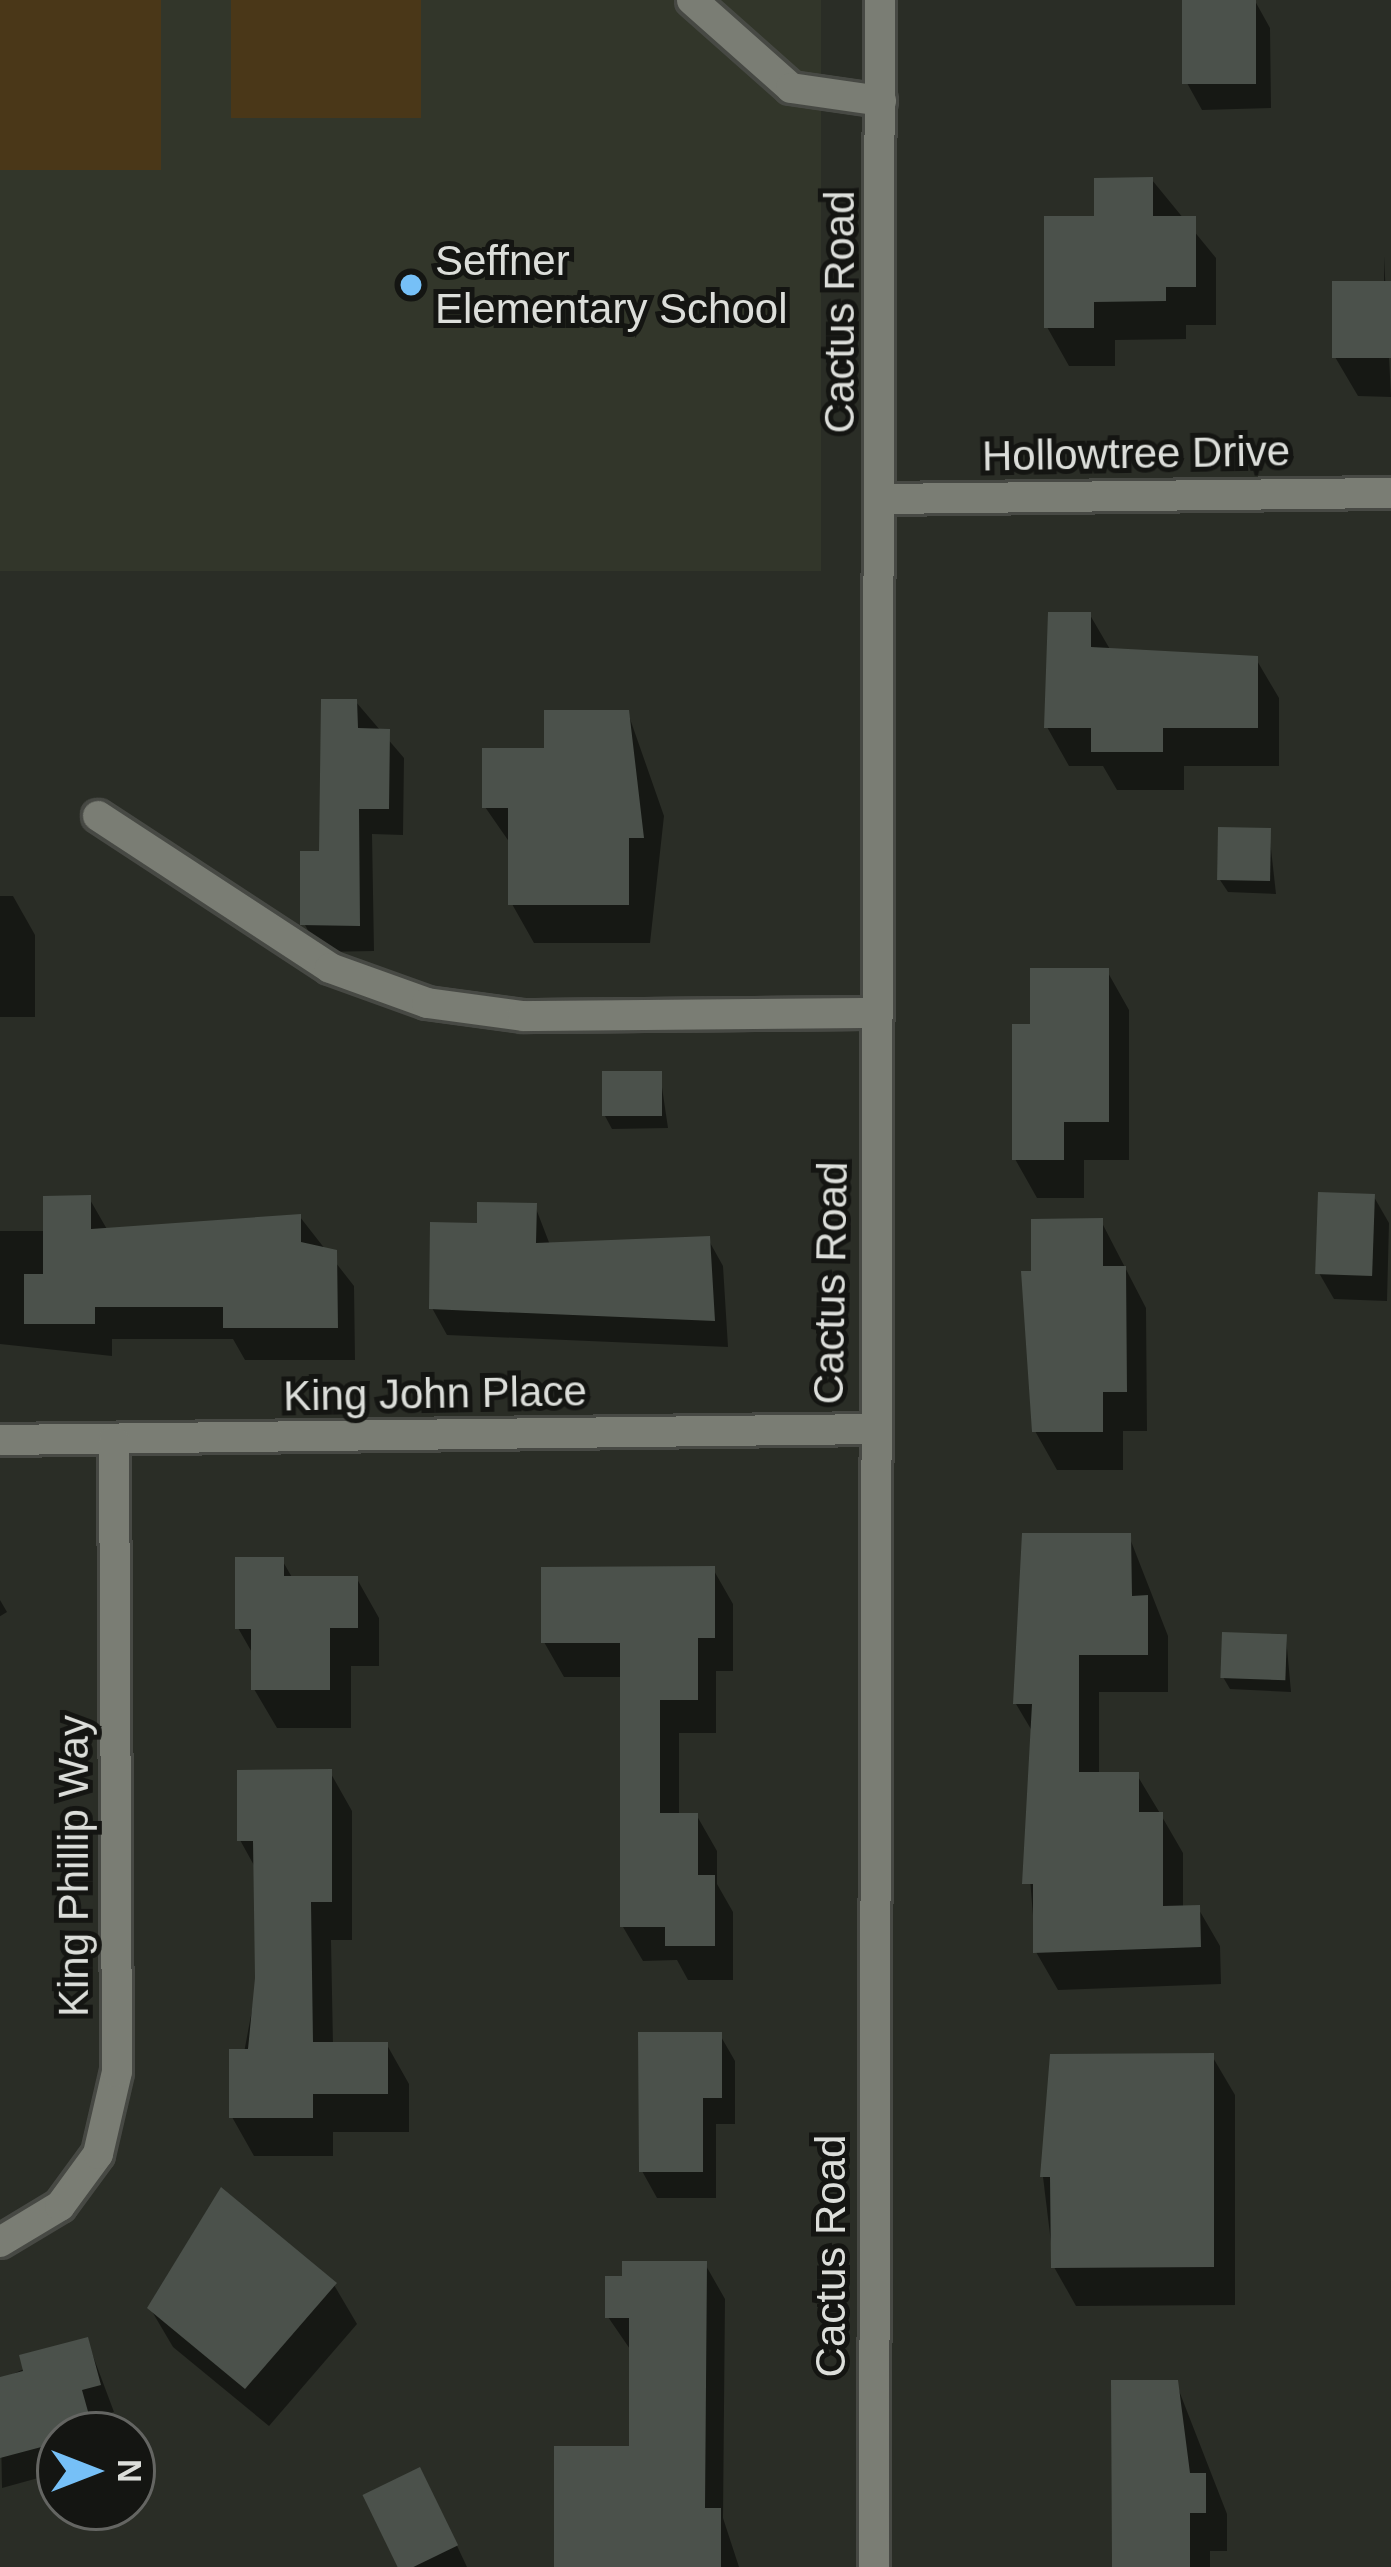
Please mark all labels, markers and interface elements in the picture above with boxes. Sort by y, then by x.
street label: Cactus Road [815,191,865,433]
place label: Seffner Elementary School [435,236,788,334]
marker: Seffner Elementary School [398,272,424,298]
street label: Hollowtree Drive [982,426,1290,482]
street label: Cactus Road [804,1161,858,1405]
street label: King John Place [283,1366,587,1422]
street label: King Phillip Way [49,1715,99,2017]
street label: Cactus Road [806,2135,856,2377]
north arrow [36,2411,156,2531]
text: N [111,2459,148,2483]

